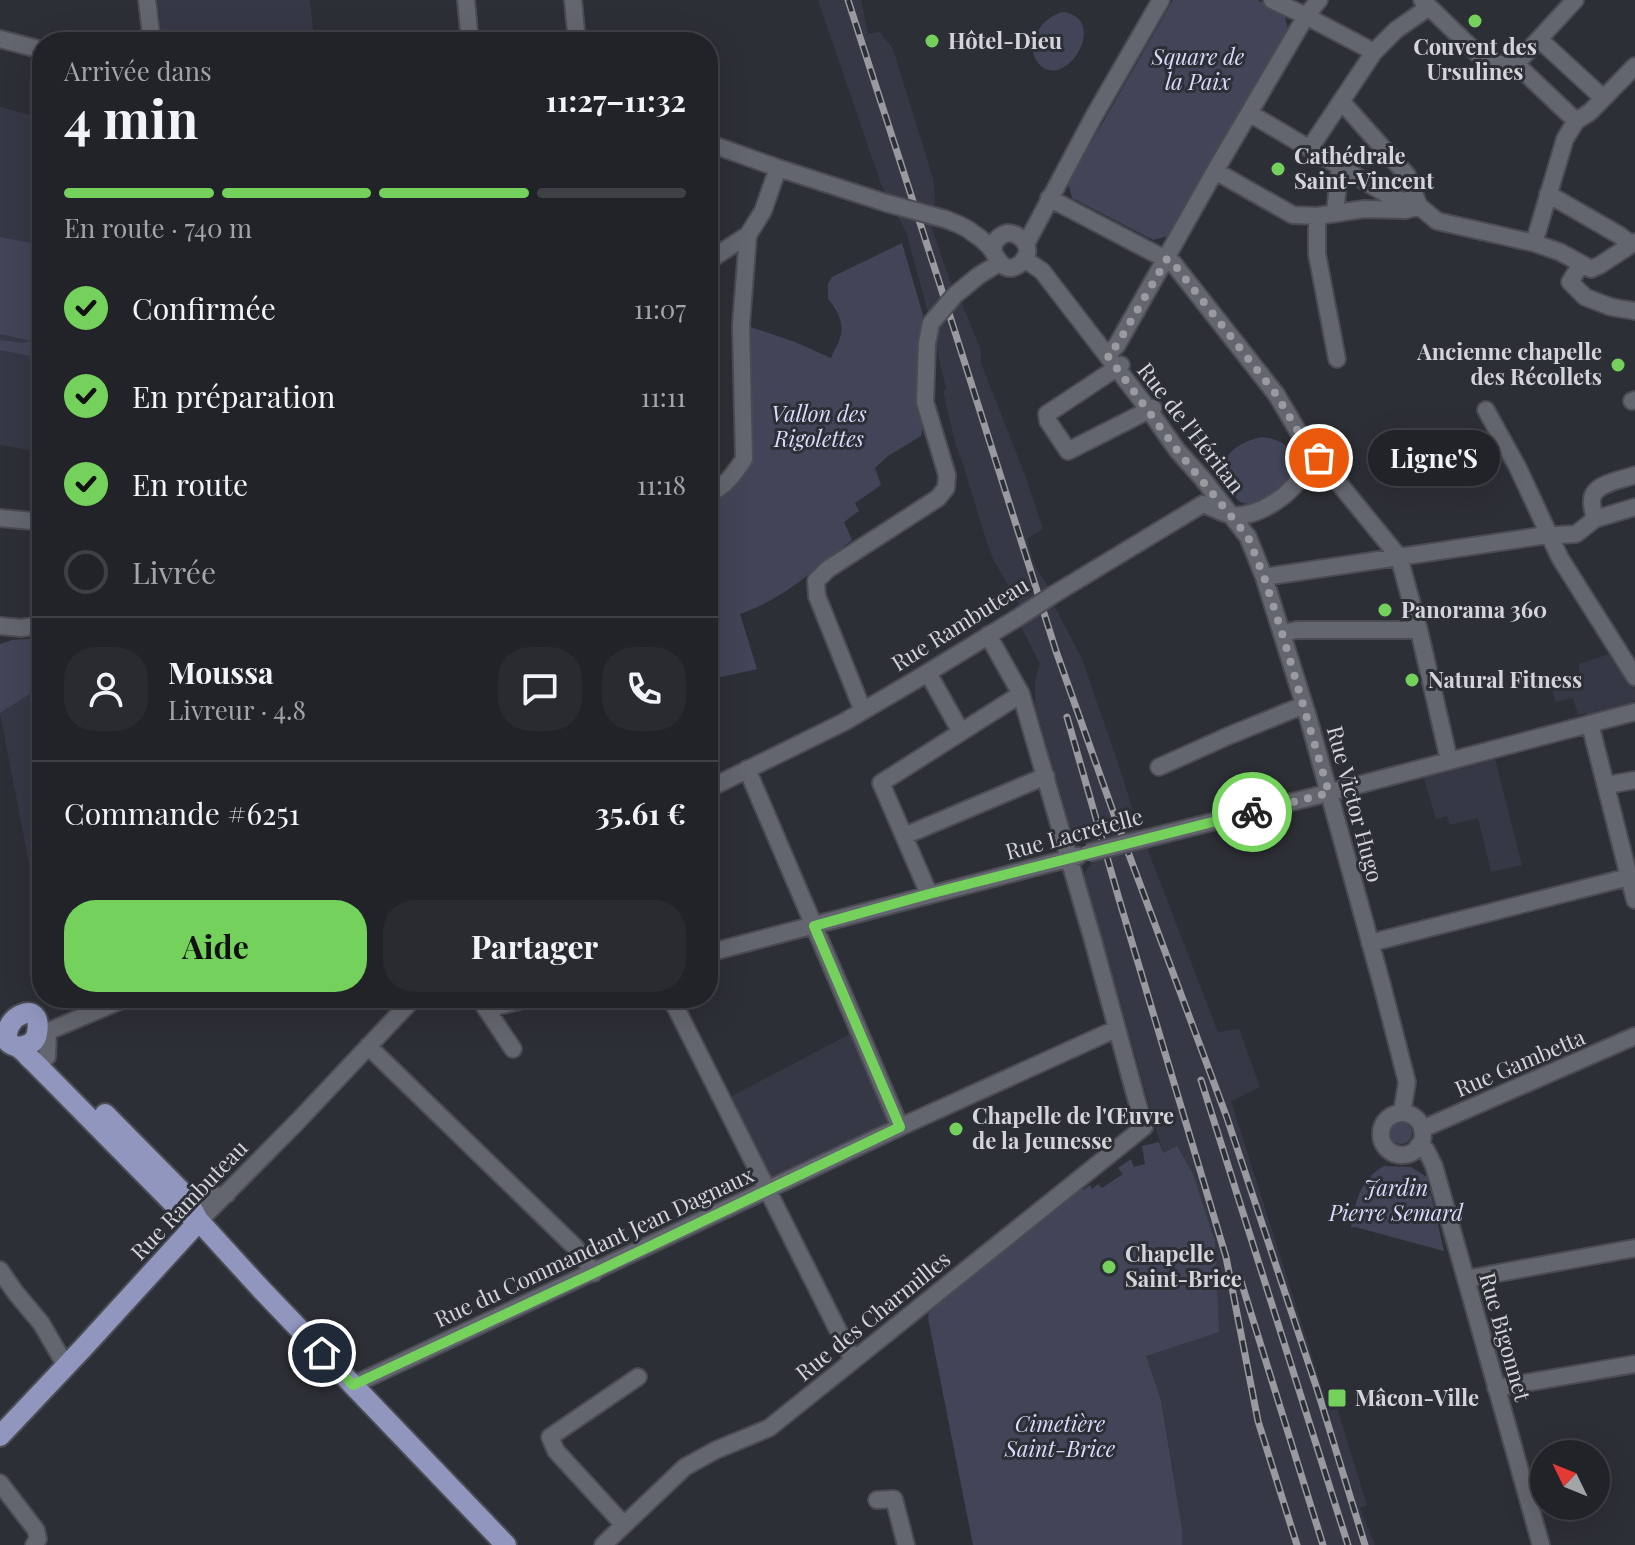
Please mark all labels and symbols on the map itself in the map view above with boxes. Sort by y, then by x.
marker: Couvent des Ursulines [1466,12,1484,30]
place label: Hôtel-Dieu [948,25,1062,55]
place label: Couvent des Ursulines [1413,31,1537,86]
marker: Hôtel-Dieu [923,32,941,50]
park label: Square de la Paix [1151,41,1245,96]
place label: Cathédrale Saint-Vincent [1294,140,1434,195]
marker: Cathédrale Saint-Vincent [1269,160,1287,178]
place label: Ancienne chapelle des Récollets [1416,336,1602,391]
street label: Rue de l'Héritan [1131,356,1252,499]
marker: Ancienne chapelle des Récollets [1609,356,1627,374]
park label: Vallon des Rigolettes [771,398,867,453]
pin [1285,424,1353,492]
callout: Ligne'S [1367,430,1499,486]
street label: Rue Rambuteau [885,569,1034,677]
place label: Panorama 360 [1401,594,1547,624]
marker: Panorama 360 [1376,601,1394,619]
place label: Natural Fitness [1428,664,1582,694]
marker: Natural Fitness [1403,671,1421,689]
street label: Rue Victor Hugo [1321,722,1391,885]
courier [1212,772,1292,852]
street label: Rue Lacretelle [1002,800,1146,866]
street label: Rue Gambetta [1450,1021,1589,1103]
place label: Chapelle de l'Œuvre de la Jeunesse [972,1100,1174,1155]
marker: Chapelle de l'Œuvre de la Jeunesse [947,1120,965,1138]
street label: Rue Rambuteau [123,1133,253,1266]
street label: Rue du Commandant Jean Dagnaux [429,1159,759,1333]
park label: Jardin Pierre Semard [1328,1172,1464,1227]
place label: Chapelle Saint-Brice [1125,1238,1242,1293]
street label: Rue des Charmilles [789,1243,956,1387]
marker: Chapelle Saint-Brice [1100,1258,1118,1276]
street label: Rue Bigonnet [1473,1269,1539,1406]
pin [288,1319,356,1387]
place label: Mâcon-Ville [1355,1382,1479,1412]
marker: Mâcon-Ville [1326,1387,1348,1409]
park label: Cimetière Saint-Brice [1004,1408,1116,1463]
north arrow [1530,1440,1610,1520]

